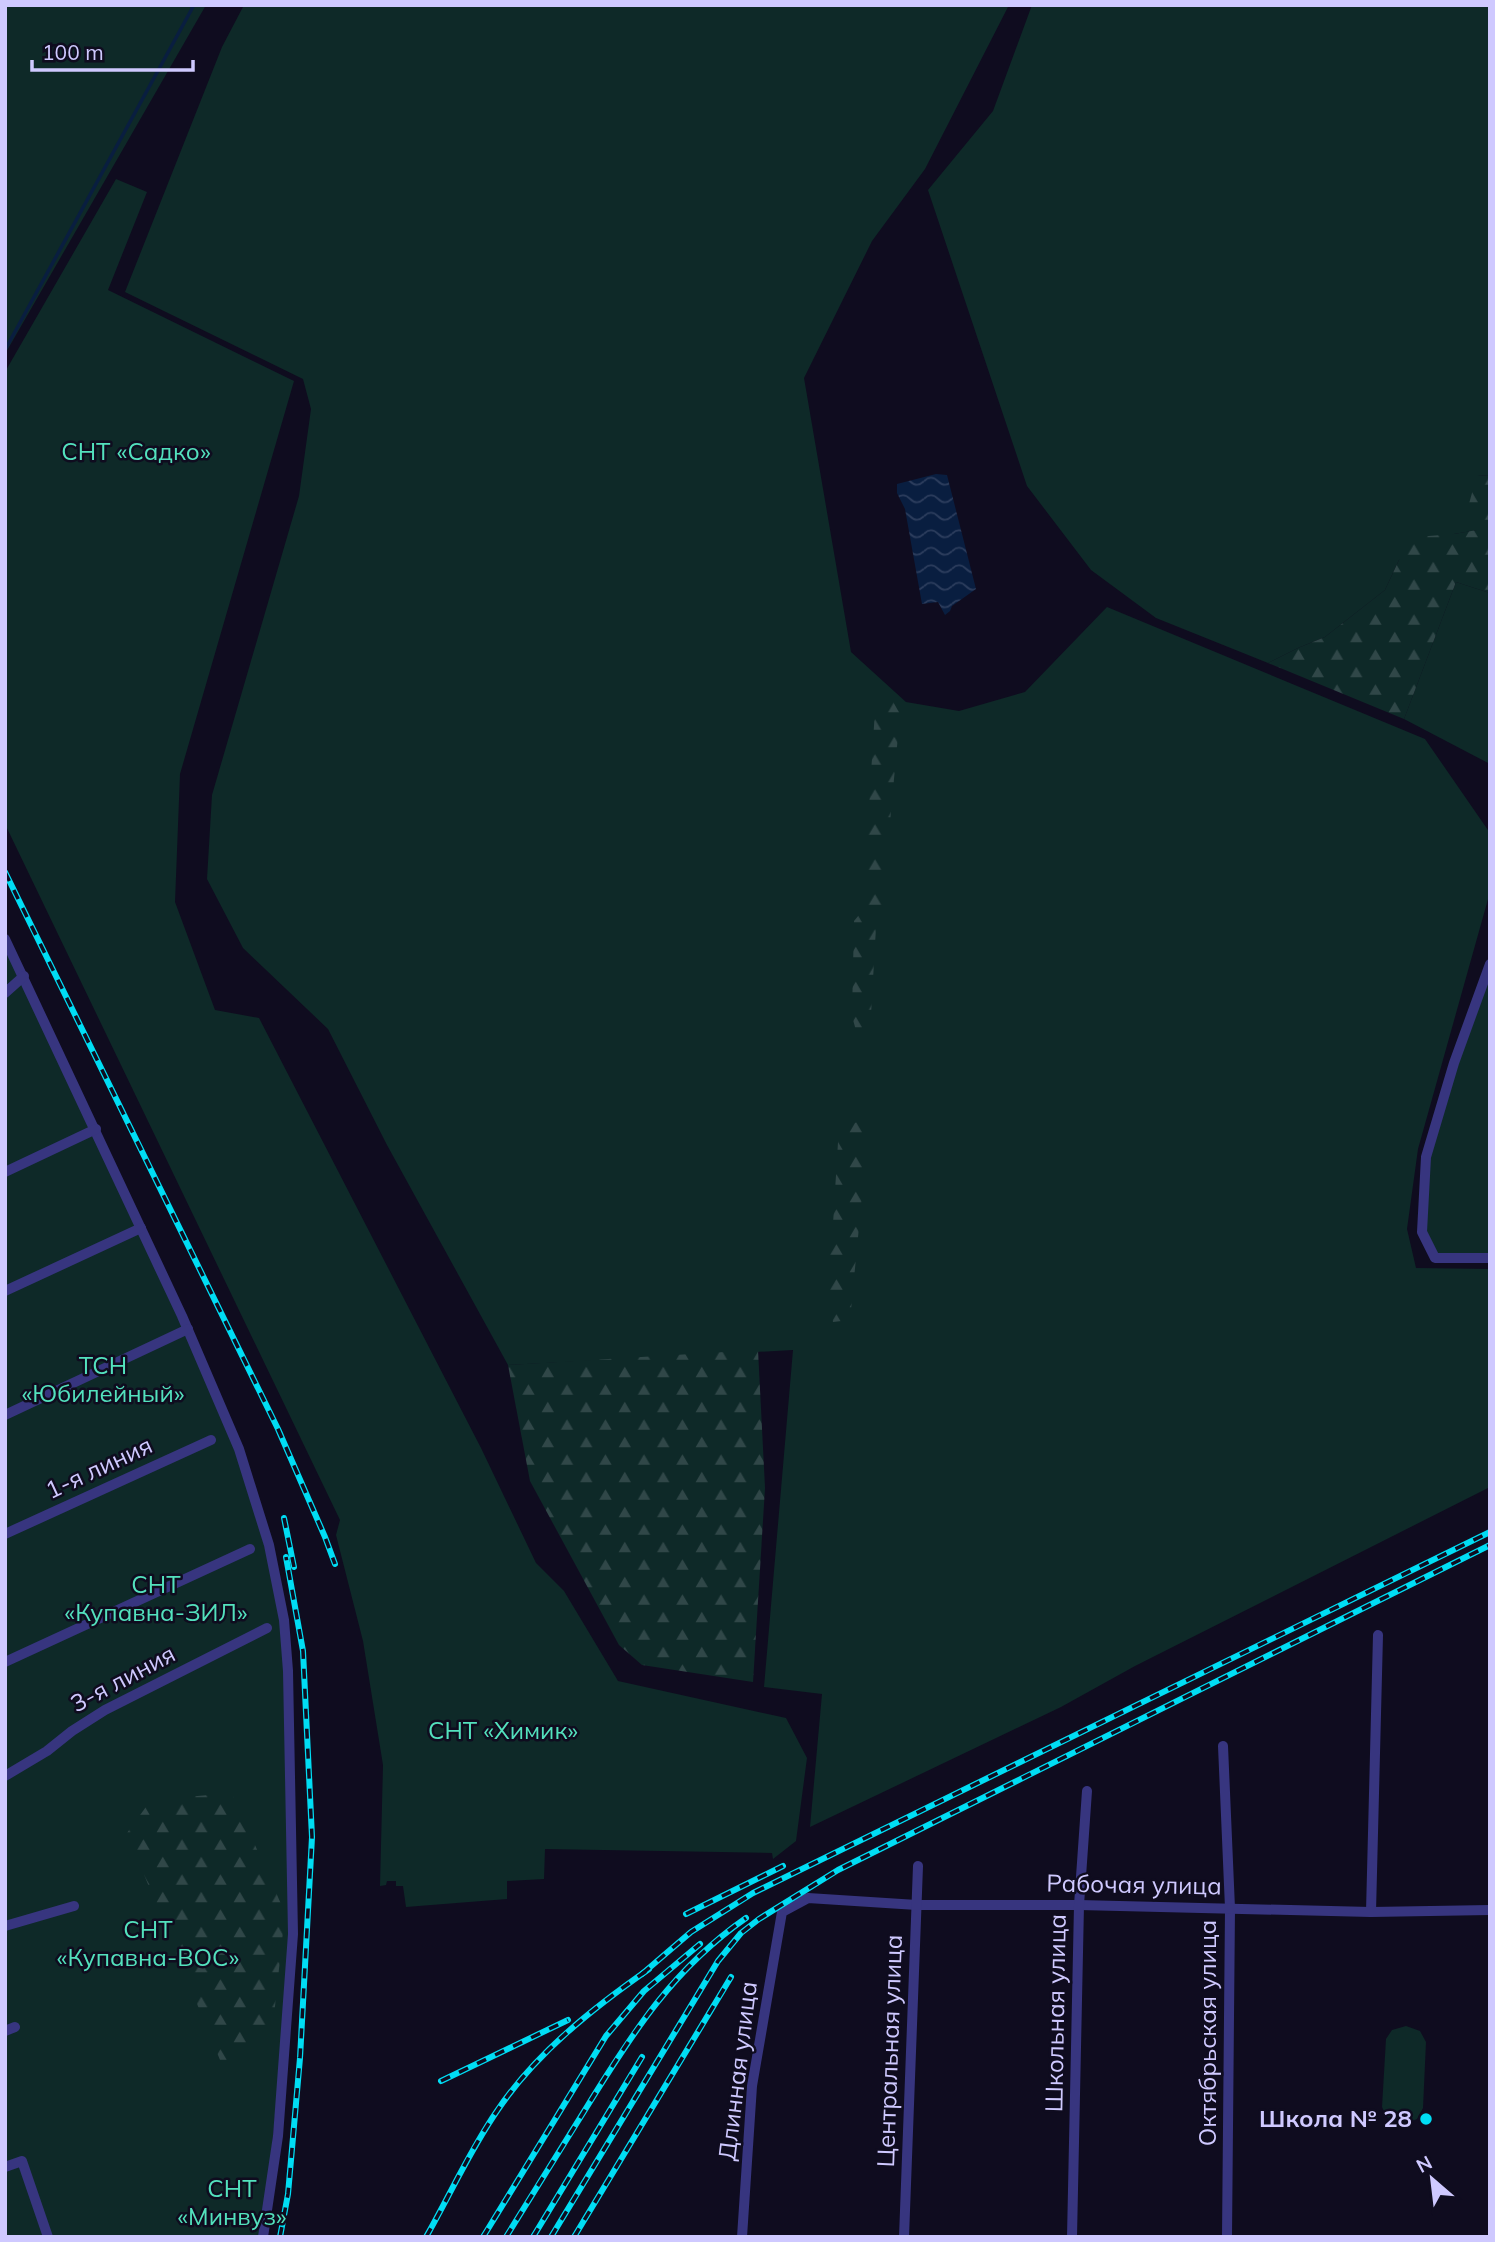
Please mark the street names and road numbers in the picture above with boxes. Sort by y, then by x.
street label: 1-я линия [40,1429,157,1505]
street label: 3-я линия [65,1638,180,1718]
street label: Рабочая улица [1046,1867,1222,1901]
street label: Школьная улица [1038,1914,1072,2112]
street label: Октябрьская улица [1192,1920,1222,2146]
street label: Центральная улица [870,1934,908,2168]
street label: Длинная улица [711,1980,763,2162]

